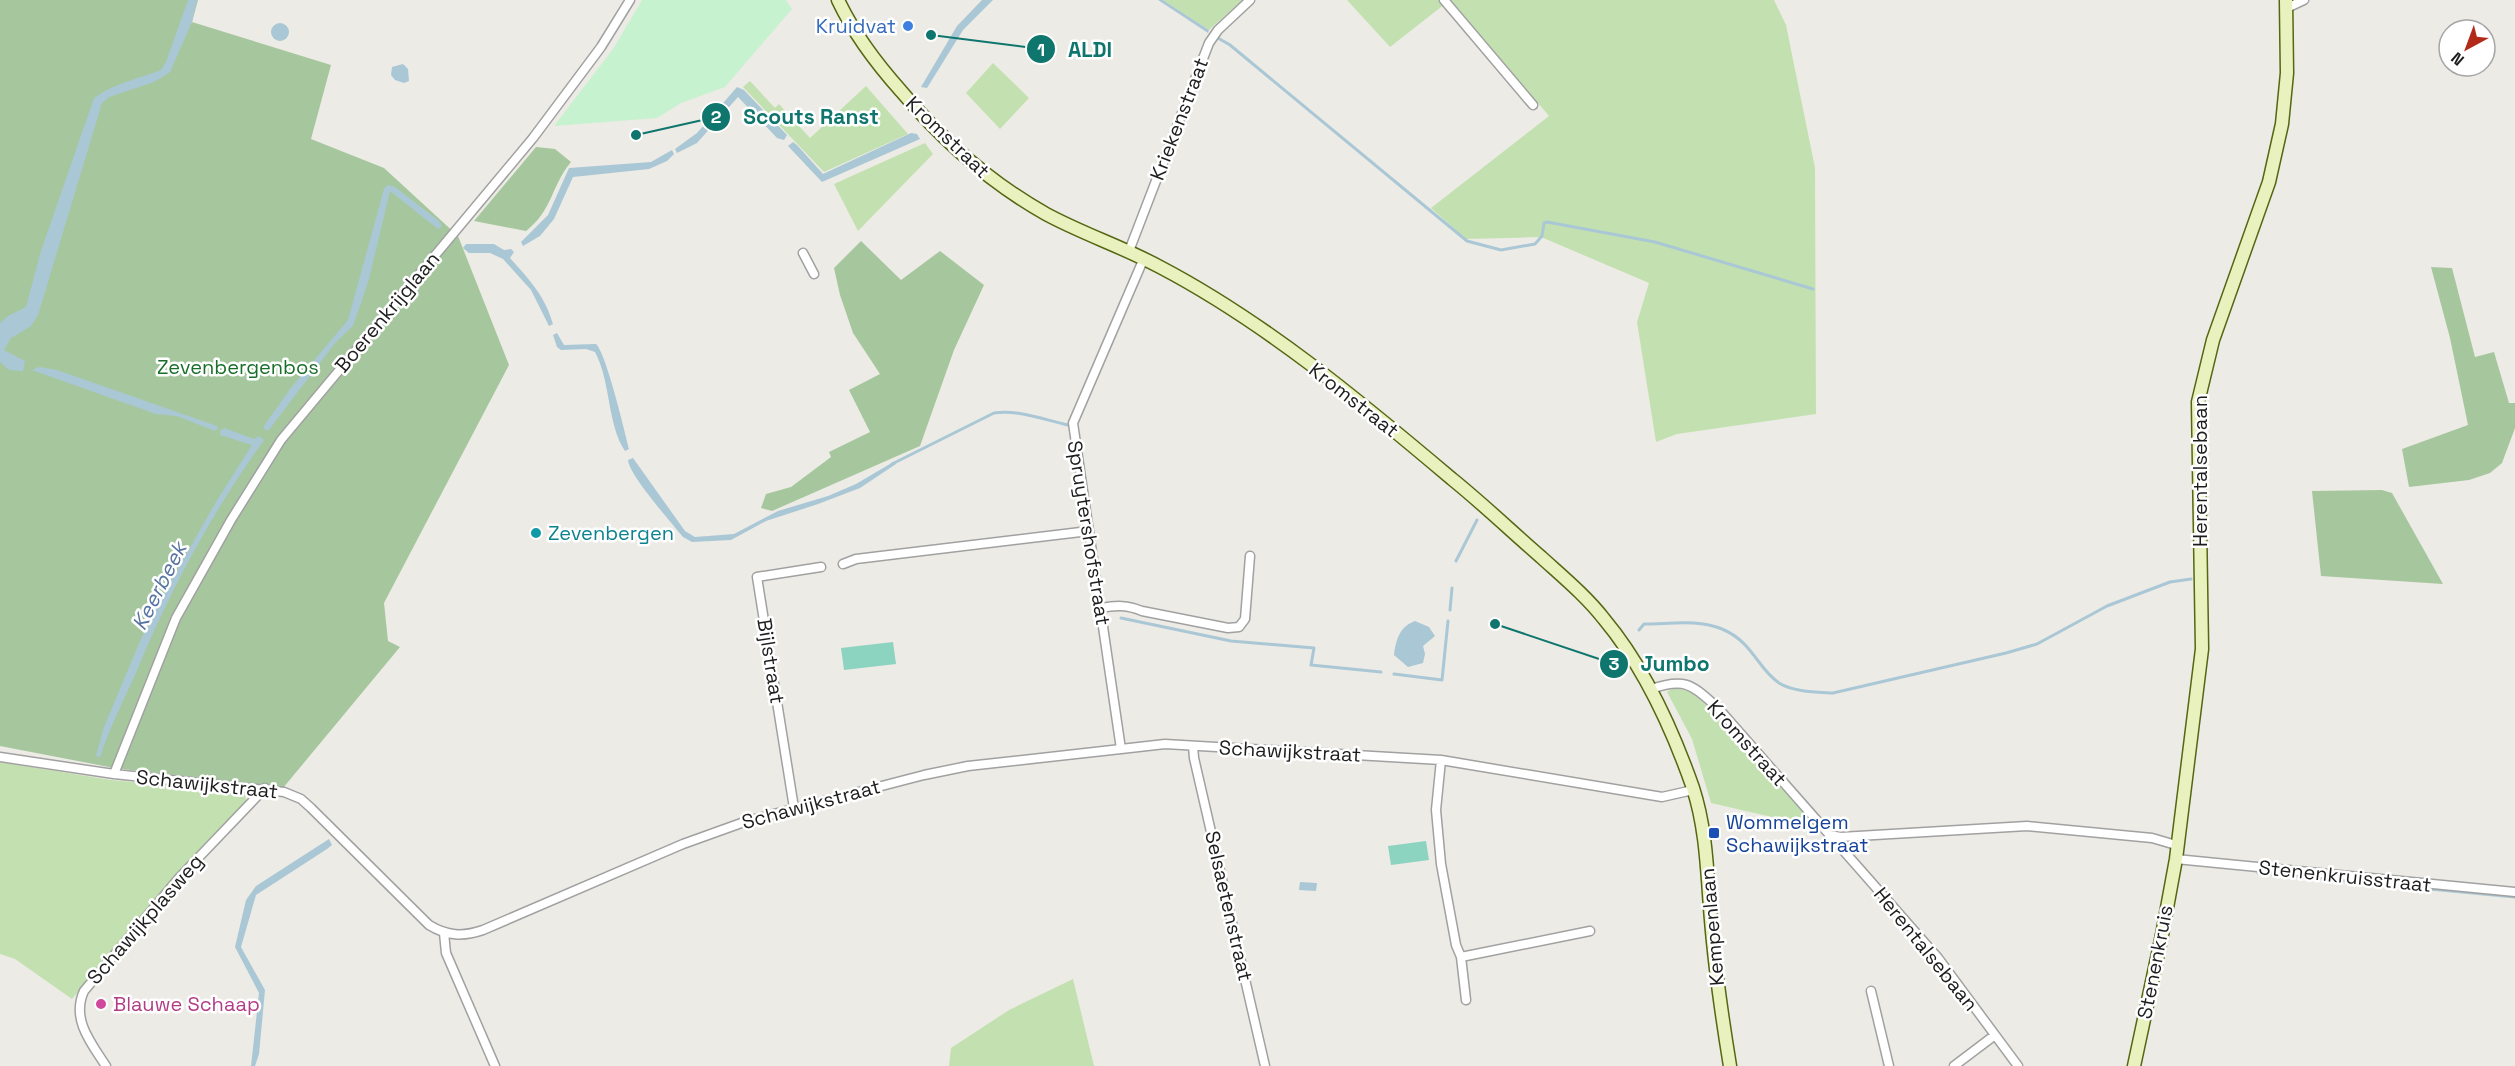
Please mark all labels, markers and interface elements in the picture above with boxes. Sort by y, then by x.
place label: Kruidvat [816,13,896,39]
north arrow [2437,18,2497,78]
marker: Kruidvat [901,19,915,33]
callout: ALDI [1026,30,1124,69]
text: ALDI [1068,36,1112,63]
text: 1 [1037,38,1045,61]
text: N [2447,47,2468,70]
street label: Kriekenstraat [1144,54,1214,184]
street label: Kromstraat [900,90,996,184]
callout: Scouts Ranst [701,97,891,136]
text: Scouts Ranst [743,103,879,130]
text: 2 [711,105,722,128]
street label: Boerenkrijglaan [329,246,445,378]
park label: Zevenbergenbos [157,354,319,380]
street label: Kromstraat [1304,357,1404,443]
street label: Herentalsebaan [2187,395,2213,547]
street label: Spruytershofstraat [1062,439,1116,627]
place label: Zevenbergen [548,520,674,546]
marker: Zevenbergen [529,526,543,540]
water label: Keerbeek [125,535,194,634]
street label: Bijlstraat [751,616,791,706]
callout: Jumbo [1599,644,1722,683]
text: Jumbo [1640,650,1710,677]
text: 3 [1609,652,1620,675]
street label: Kromstraat [1701,694,1793,792]
street label: Schawijkstraat [1218,734,1362,768]
street label: Schawijkstraat [135,764,279,804]
street label: Schawijkstraat [739,773,883,835]
place label: Wommelgem Schawijkstraat [1726,809,1868,858]
marker: Wommelgem Schawijkstraat [1707,826,1721,840]
street label: Selsaetenstraat [1199,828,1259,984]
street label: Schawijkplasweg [81,848,209,990]
street label: Stenenkruisstraat [2257,854,2433,898]
street label: Kempenlaan [1694,867,1730,987]
street label: Herentalsebaan [1868,882,1984,1016]
street label: Stenenkruis [2131,903,2179,1021]
place label: Blauwe Schaap [113,991,260,1017]
marker: Blauwe Schaap [94,997,108,1011]

